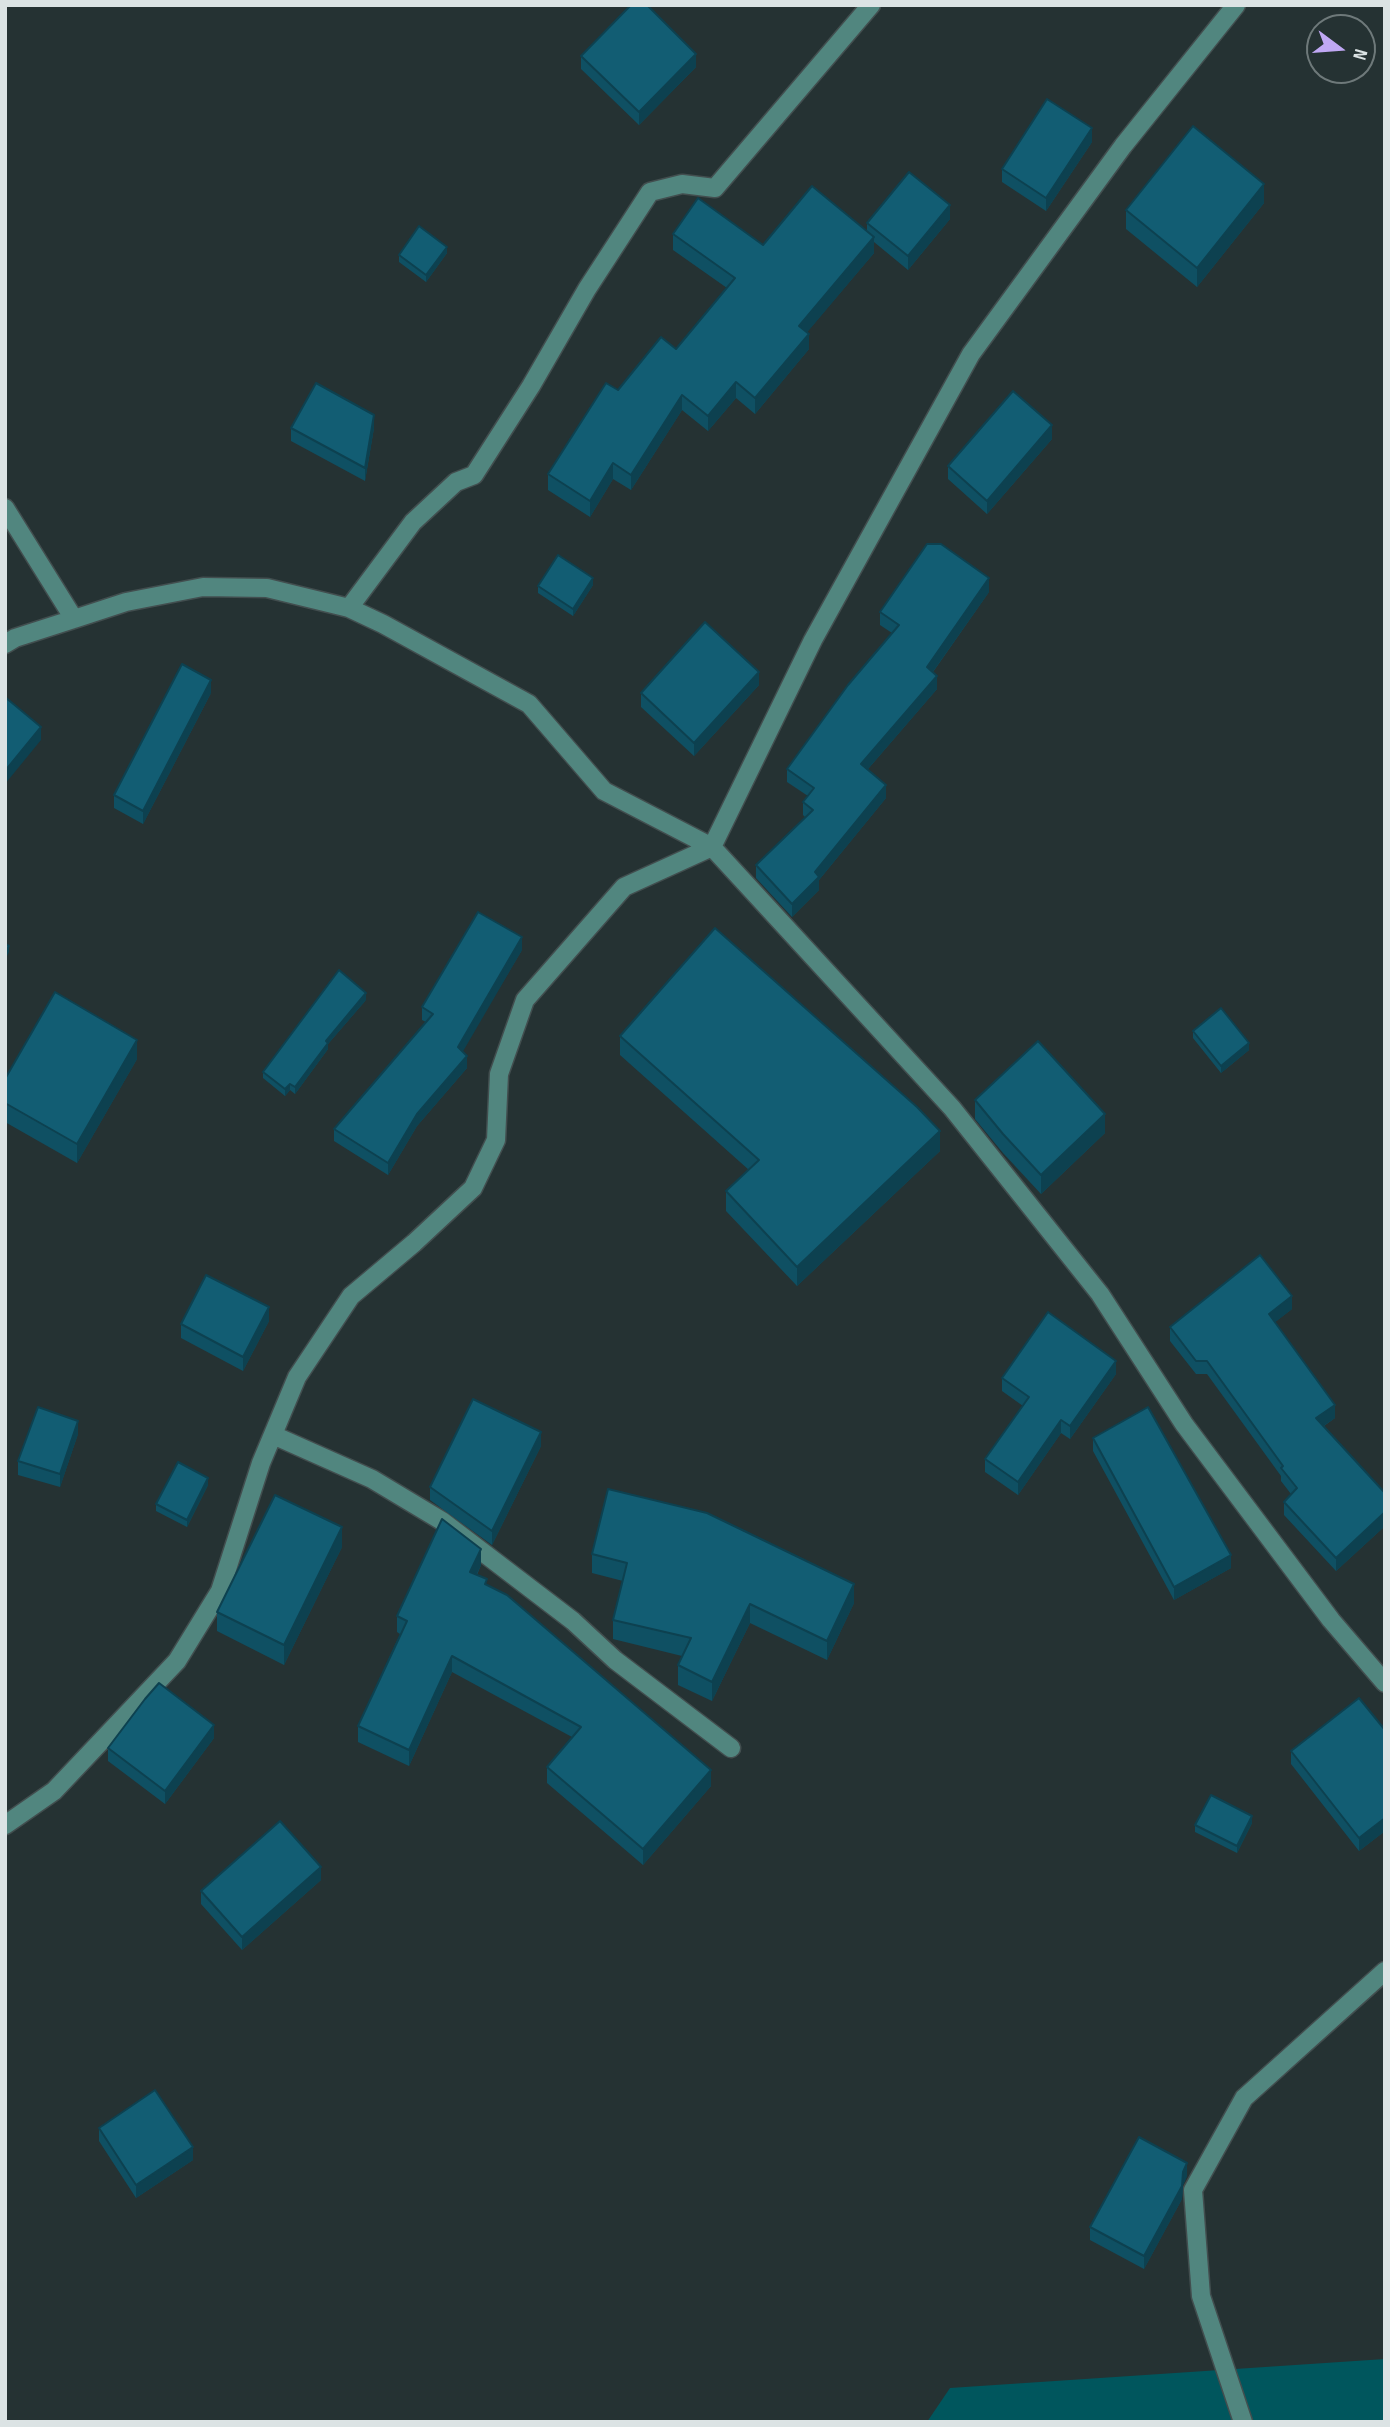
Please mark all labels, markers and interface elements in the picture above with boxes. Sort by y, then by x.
north arrow [1306,14,1376,84]
text: N [1347,46,1372,62]

